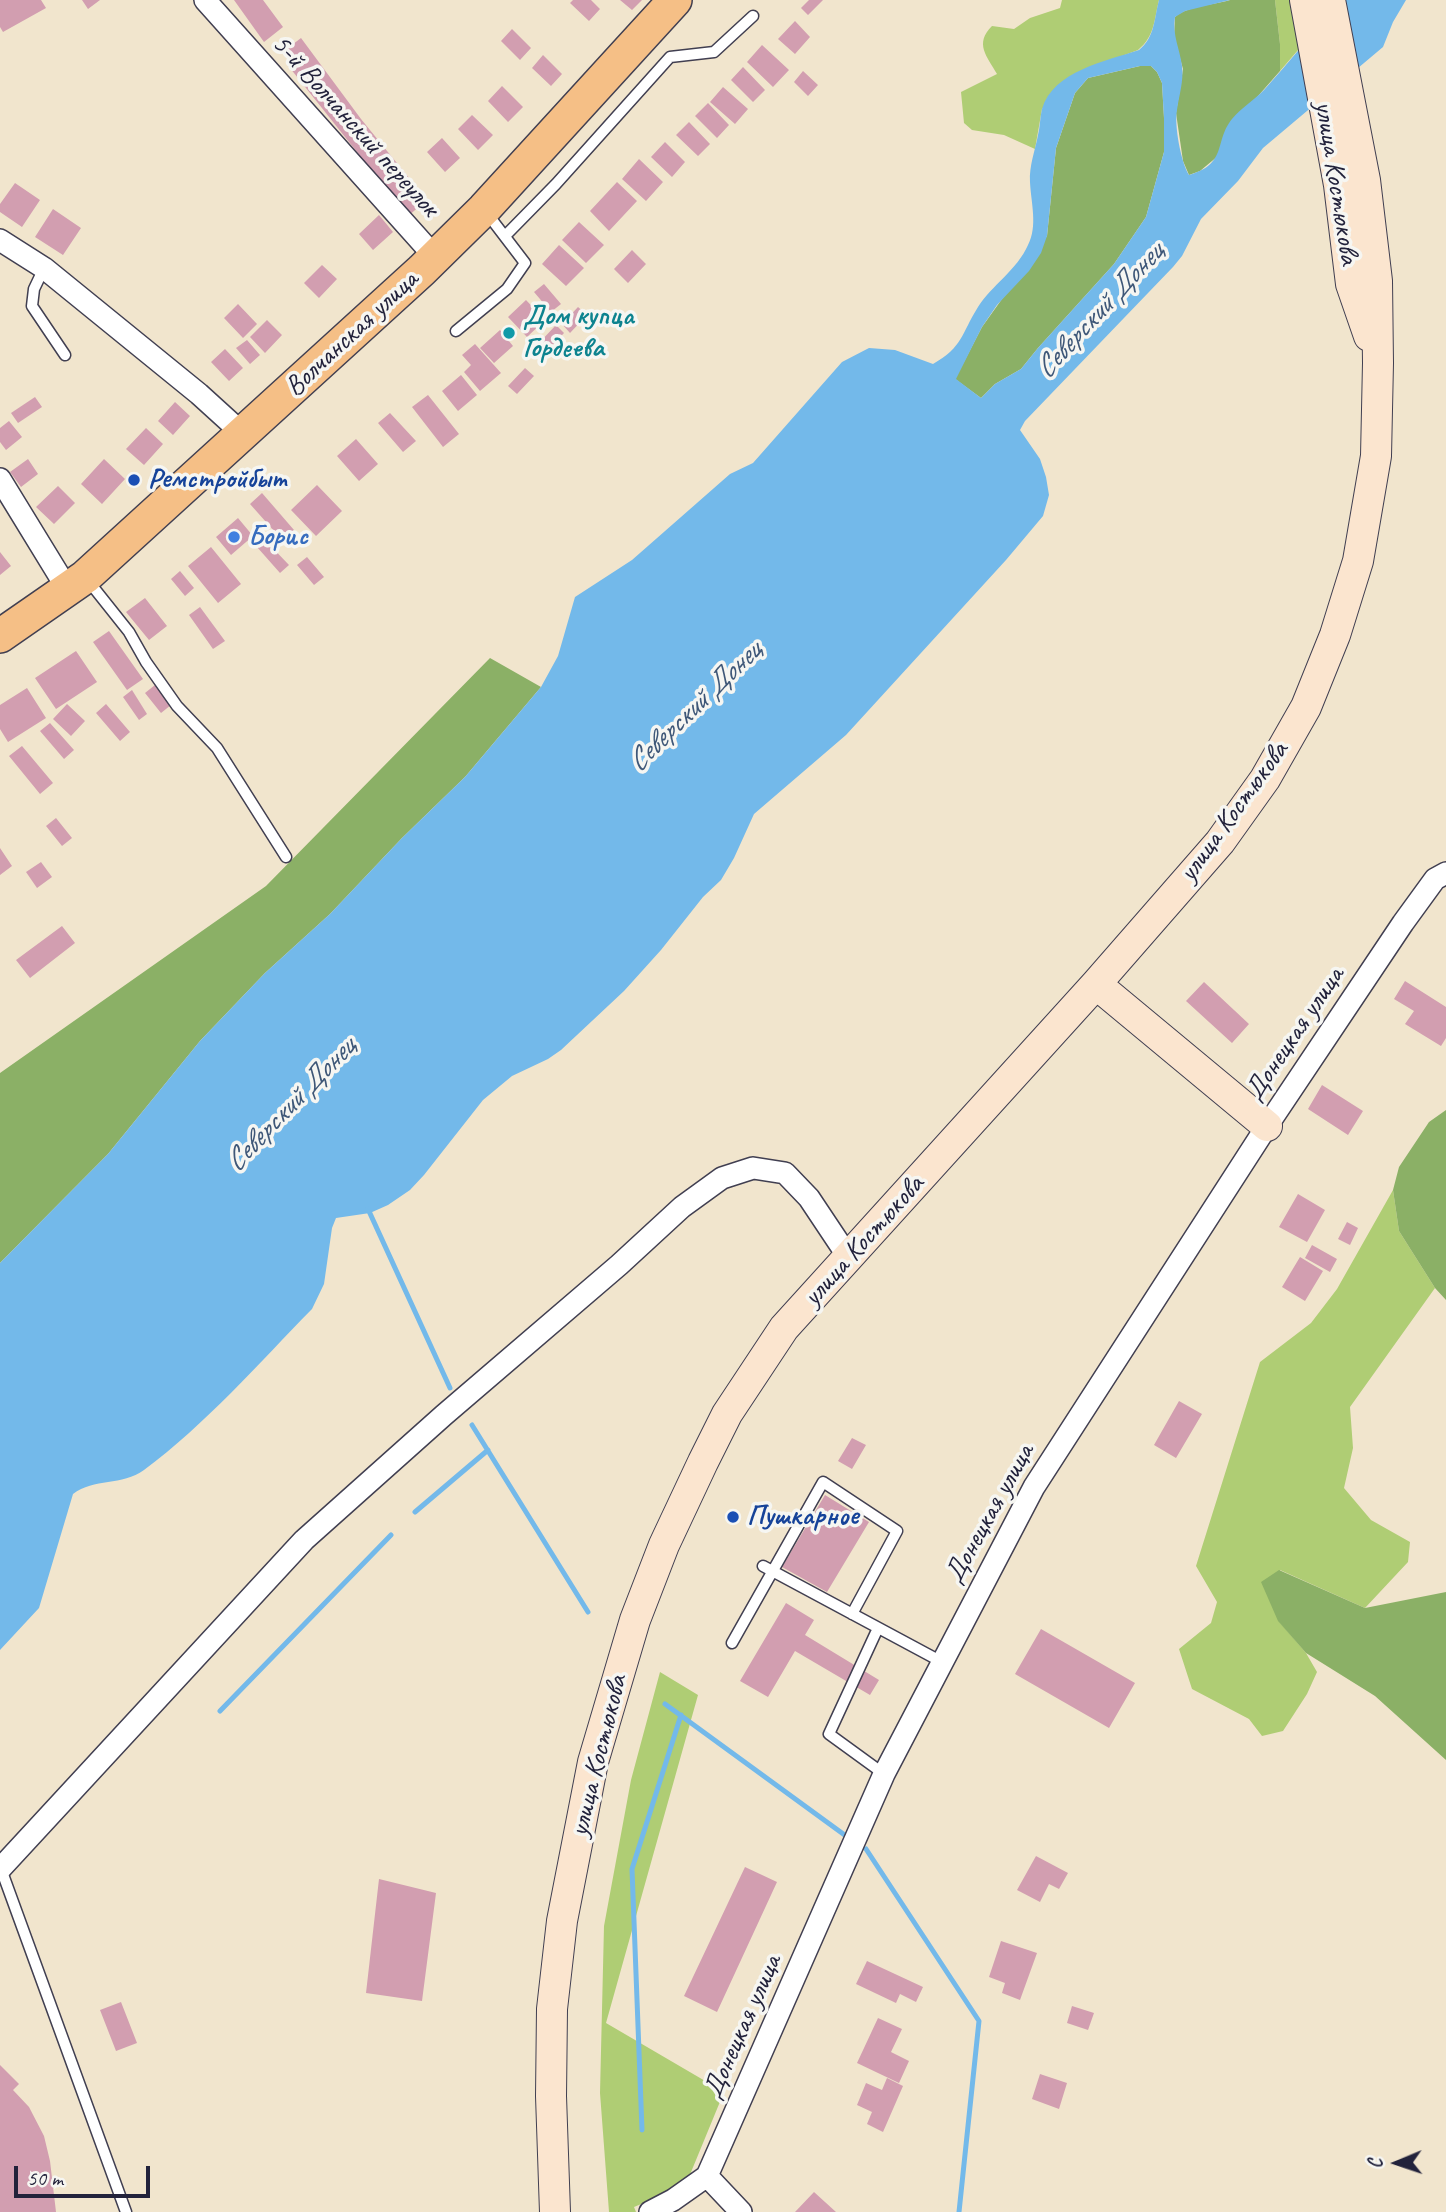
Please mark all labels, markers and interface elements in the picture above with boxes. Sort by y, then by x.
street label: 5-й Волчанский переулок [264,28,446,224]
street label: улица Костюкова [1307,99,1365,267]
water label: Северский Донец [1028,236,1172,386]
street label: Волчанская улица [278,264,426,404]
place label: Дом купца Гордеева [523,300,634,366]
marker: Дом купца Гордеева [501,325,517,341]
place label: Ремстройбыт [148,463,286,497]
marker: Ремстройбыт [126,472,142,488]
place label: Борис [248,520,308,554]
marker: Борис [226,529,242,545]
water label: Северский Донец [620,634,770,780]
street label: улица Костюкова [1172,735,1296,889]
street label: Донецкая улица [1238,961,1352,1107]
water label: Северский Донец [218,1030,364,1180]
street label: улица Костюкова [796,1168,932,1314]
street label: Донецкая улица [938,1439,1042,1589]
place label: Пушкарное [747,1500,858,1534]
marker: Пушкарное [725,1509,741,1525]
street label: улица Костюкова [563,1672,635,1840]
street label: Донецкая улица [696,1950,790,2104]
north arrow [1362,2128,1432,2198]
scale bar [18,2152,154,2196]
text: С [1364,2159,1388,2169]
text: 50 m [27,2165,63,2191]

